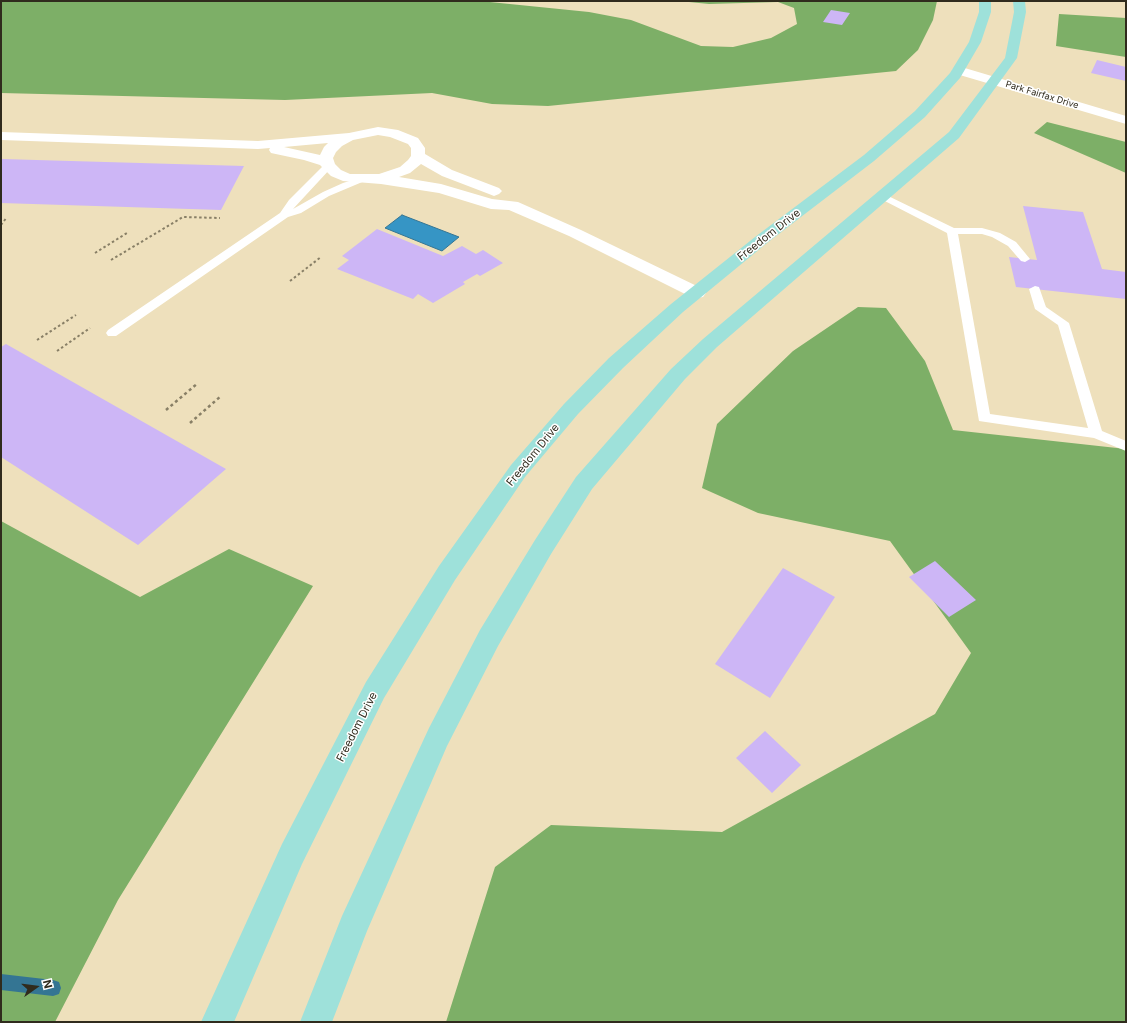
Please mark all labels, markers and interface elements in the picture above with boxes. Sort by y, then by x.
street label: Park Fairfax Drive [1004,79,1080,111]
street label: Freedom Drive [735,206,803,264]
street label: Freedom Drive [504,421,562,489]
street label: Freedom Drive [334,690,380,764]
north arrow [16,967,56,1007]
text: N [40,978,55,990]

